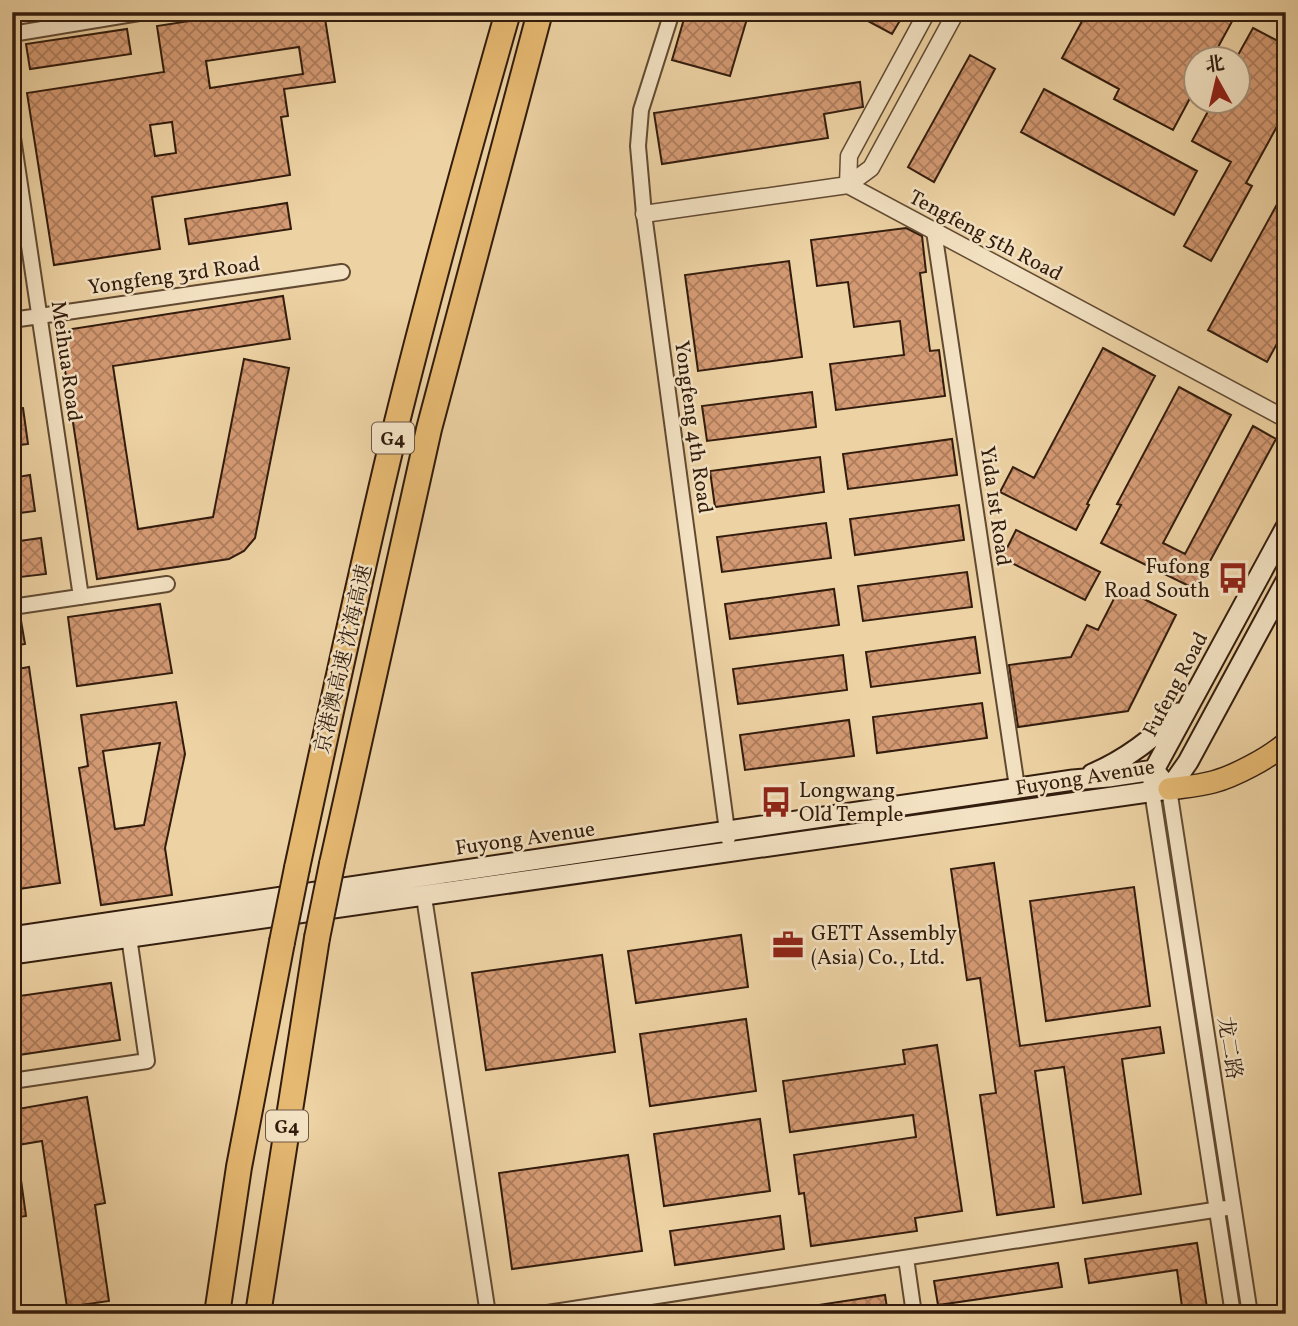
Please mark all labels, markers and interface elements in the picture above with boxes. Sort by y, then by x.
north arrow [1182,46,1252,116]
text: 北 [1204,51,1226,79]
street label: Tengfeng 5th Road [903,184,1067,289]
street label: Yongfeng 3rd Road [86,250,262,303]
street label: Meihua Road [43,299,88,424]
street label: Yongfeng 4th Road [666,339,719,516]
road number: G4 [372,422,414,453]
street label: Yida 1st Road [972,444,1017,568]
place label: Fufong Road South [1104,553,1210,606]
bus stop icon: Fufong Road South [1216,561,1250,595]
street label: 京港澳高速 沈海高速 [309,562,380,757]
street label: Fufeng Road [1137,627,1216,742]
street label: Fuyong Avenue [1013,753,1157,804]
place label: Longwang Old Temple [799,777,903,830]
bus stop icon: Longwang Old Temple [759,785,793,819]
street label: Fuyong Avenue [453,815,597,864]
place label: GETT Assembly (Asia) Co., Ltd. [811,920,958,973]
office icon: GETT Assembly (Asia) Co., Ltd. [771,928,805,962]
street label: 龙二路 [1209,1015,1248,1082]
road number: G4 [266,1110,308,1142]

